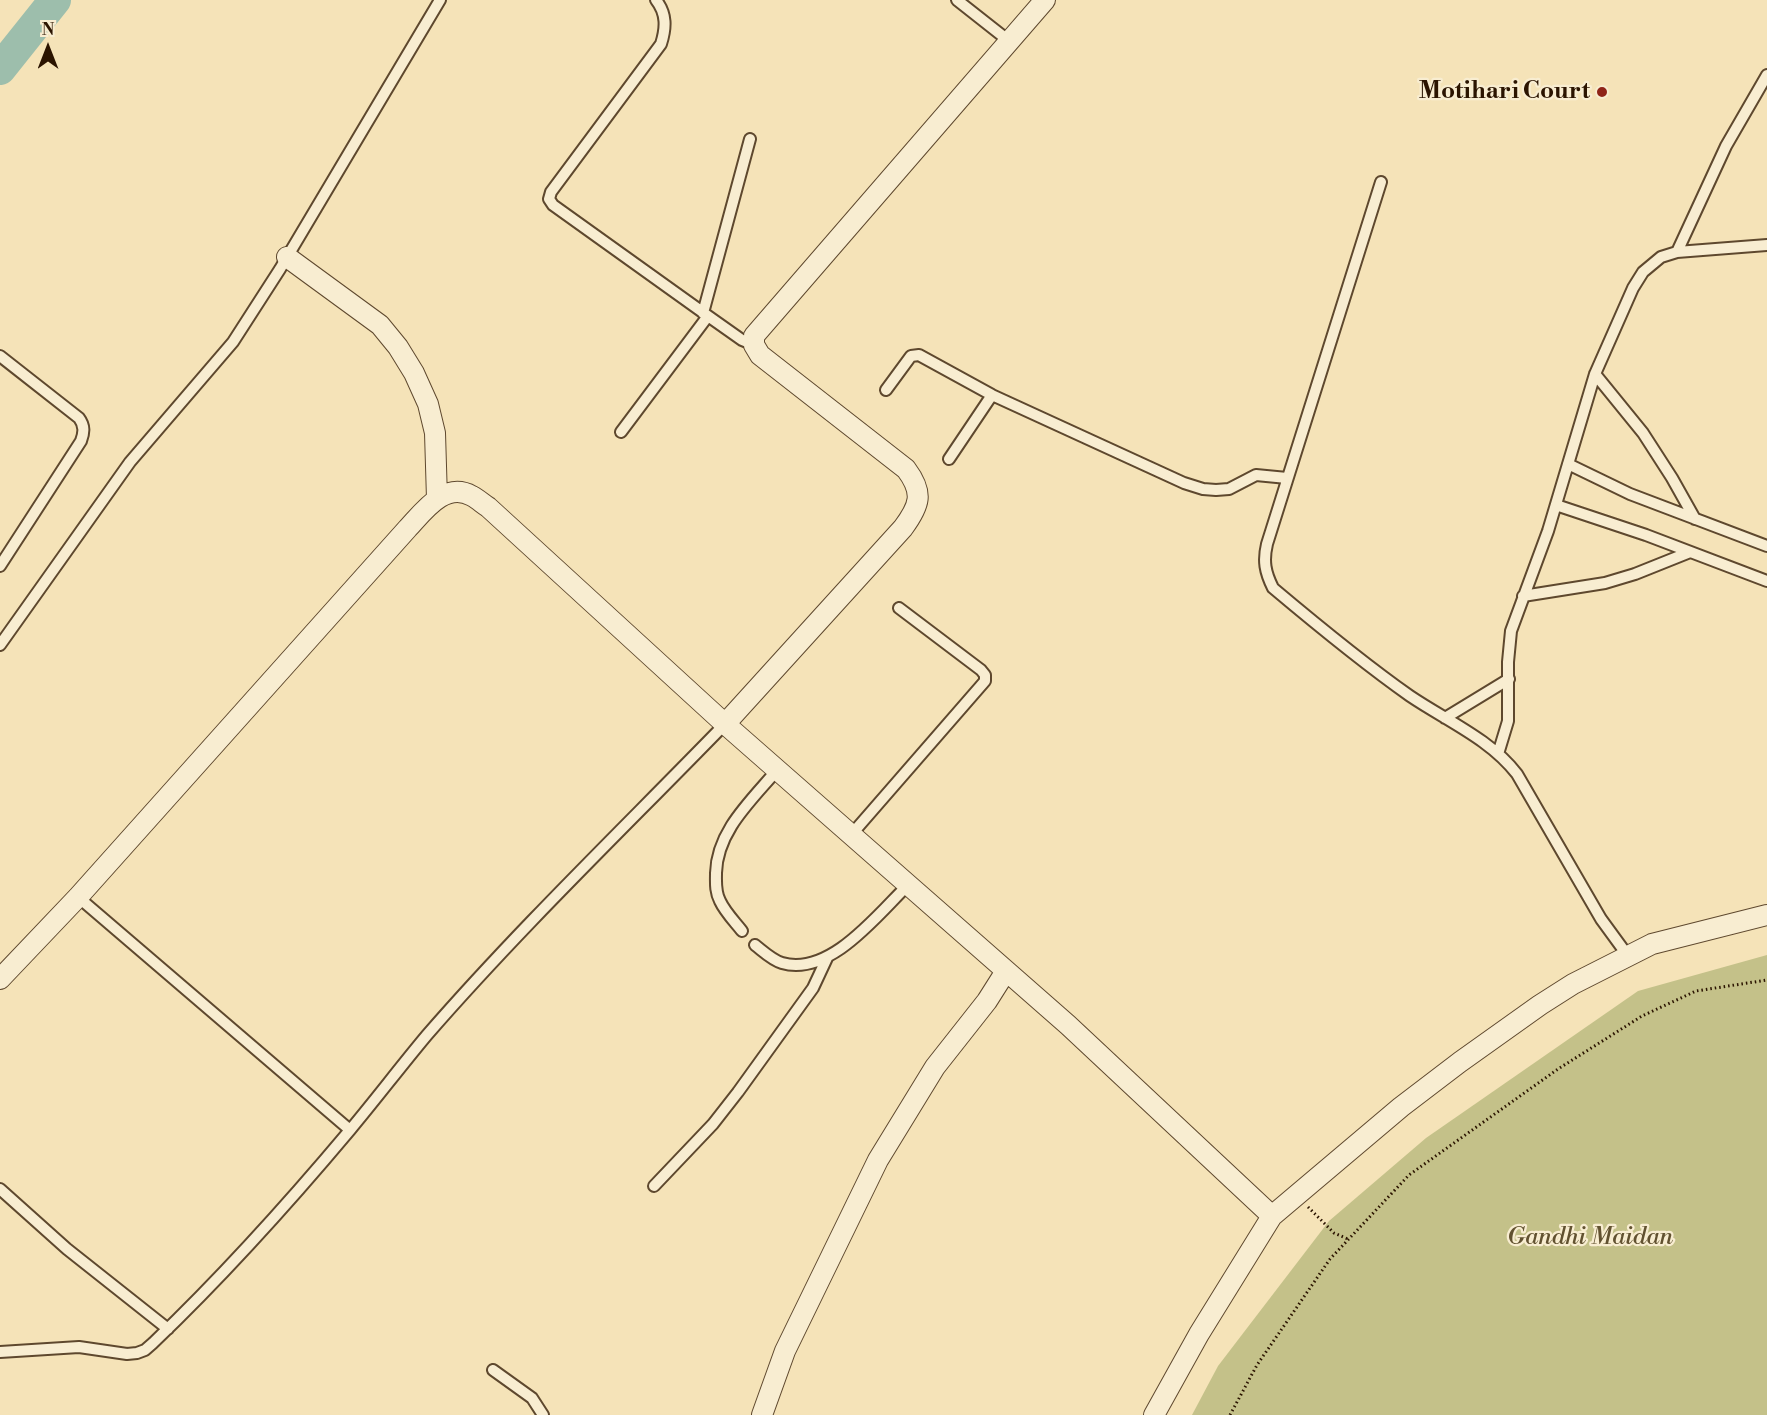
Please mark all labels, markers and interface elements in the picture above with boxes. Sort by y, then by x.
north arrow [18,18,78,78]
text: N [42,20,54,40]
place label: Motihari Court [1419,78,1590,106]
marker: Motihari Court [1595,85,1609,99]
park label: Gandhi Maidan [1507,1224,1673,1252]

